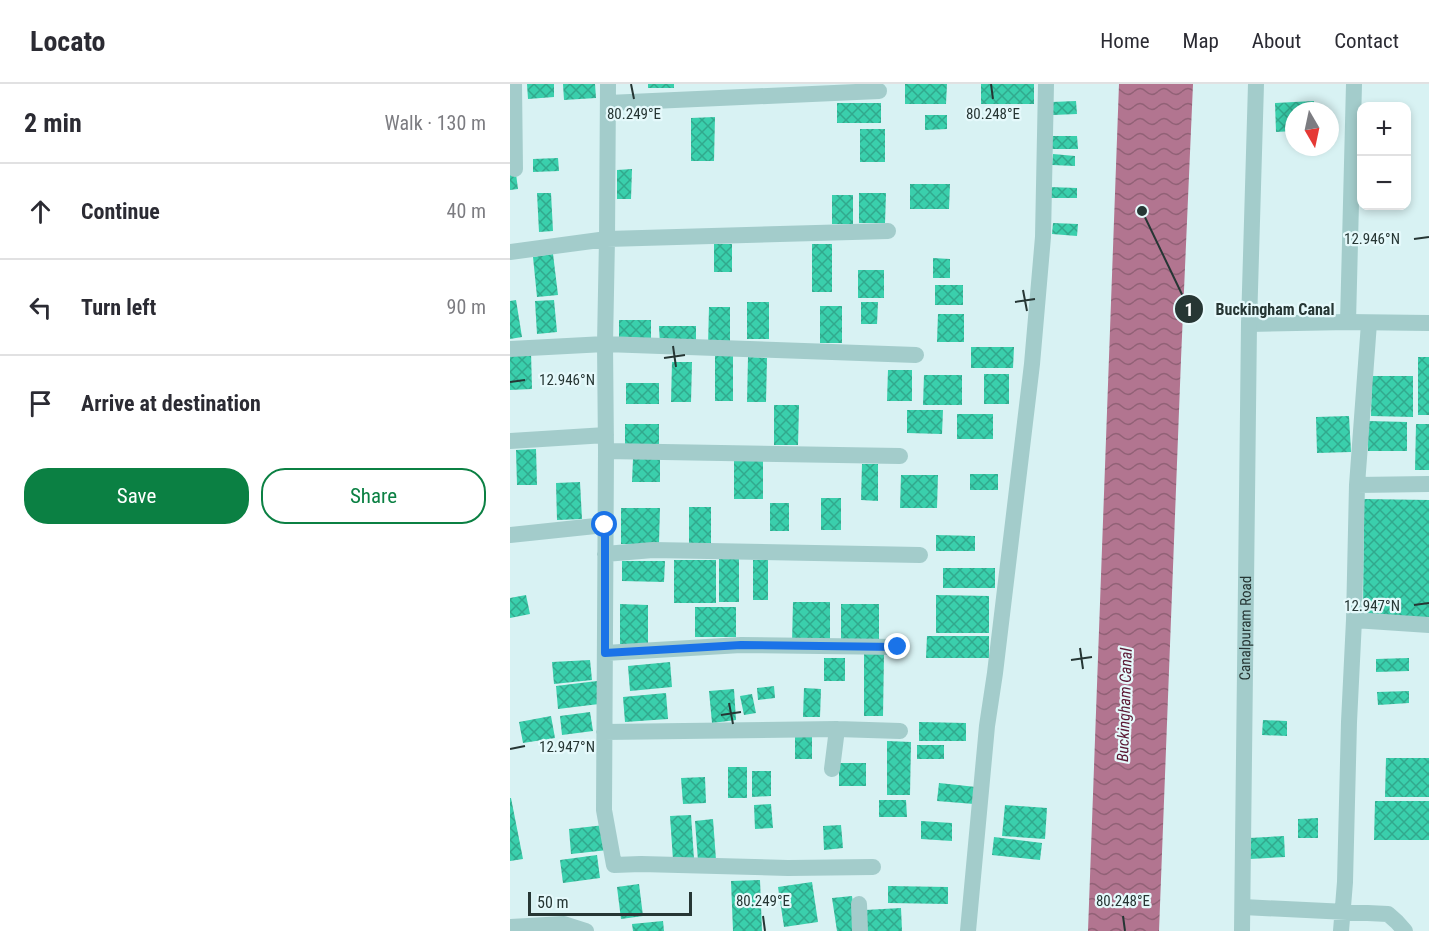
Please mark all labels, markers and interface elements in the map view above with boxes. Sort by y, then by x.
text: Locato [30,25,106,58]
text: Home [1100,29,1150,53]
text: Map [1183,29,1219,53]
text: About [1252,29,1301,53]
text: Contact [1334,29,1399,53]
north arrow [1285,102,1339,156]
map controls [1357,102,1411,210]
button: + [1357,102,1411,156]
text: 80.249°E [607,105,661,123]
text: 80.248°E [966,105,1020,123]
text: 2 min [24,108,82,138]
text: Walk · 130 m [385,111,486,135]
button: − [1357,156,1411,210]
icon: ahead [24,195,57,228]
text: Continue [81,199,160,224]
text: 40 m [447,199,486,223]
text: 12.946°N [1344,230,1400,248]
icon: left [24,291,57,324]
callout: Buckingham Canal [1174,292,1347,326]
text: Turn left [81,295,156,320]
text: 90 m [447,295,486,319]
text: 1 [1184,299,1194,320]
text: Buckingham Canal [1216,300,1334,319]
text: 12.946°N [539,371,595,389]
icon: arrive [24,387,57,420]
text: Arrive at destination [81,391,261,416]
button: Save [24,468,249,524]
button: Share [261,468,486,524]
route start [591,511,617,537]
street label: Canalpuram Road [1236,576,1255,680]
text: 12.947°N [1344,597,1400,615]
route end [884,633,910,659]
water label: Buckingham Canal [1113,647,1136,762]
text: 12.947°N [539,738,595,756]
scale bar [528,889,692,916]
text: 80.249°E [736,892,790,910]
text: 80.248°E [1096,892,1150,910]
text: 50 m [537,893,569,912]

